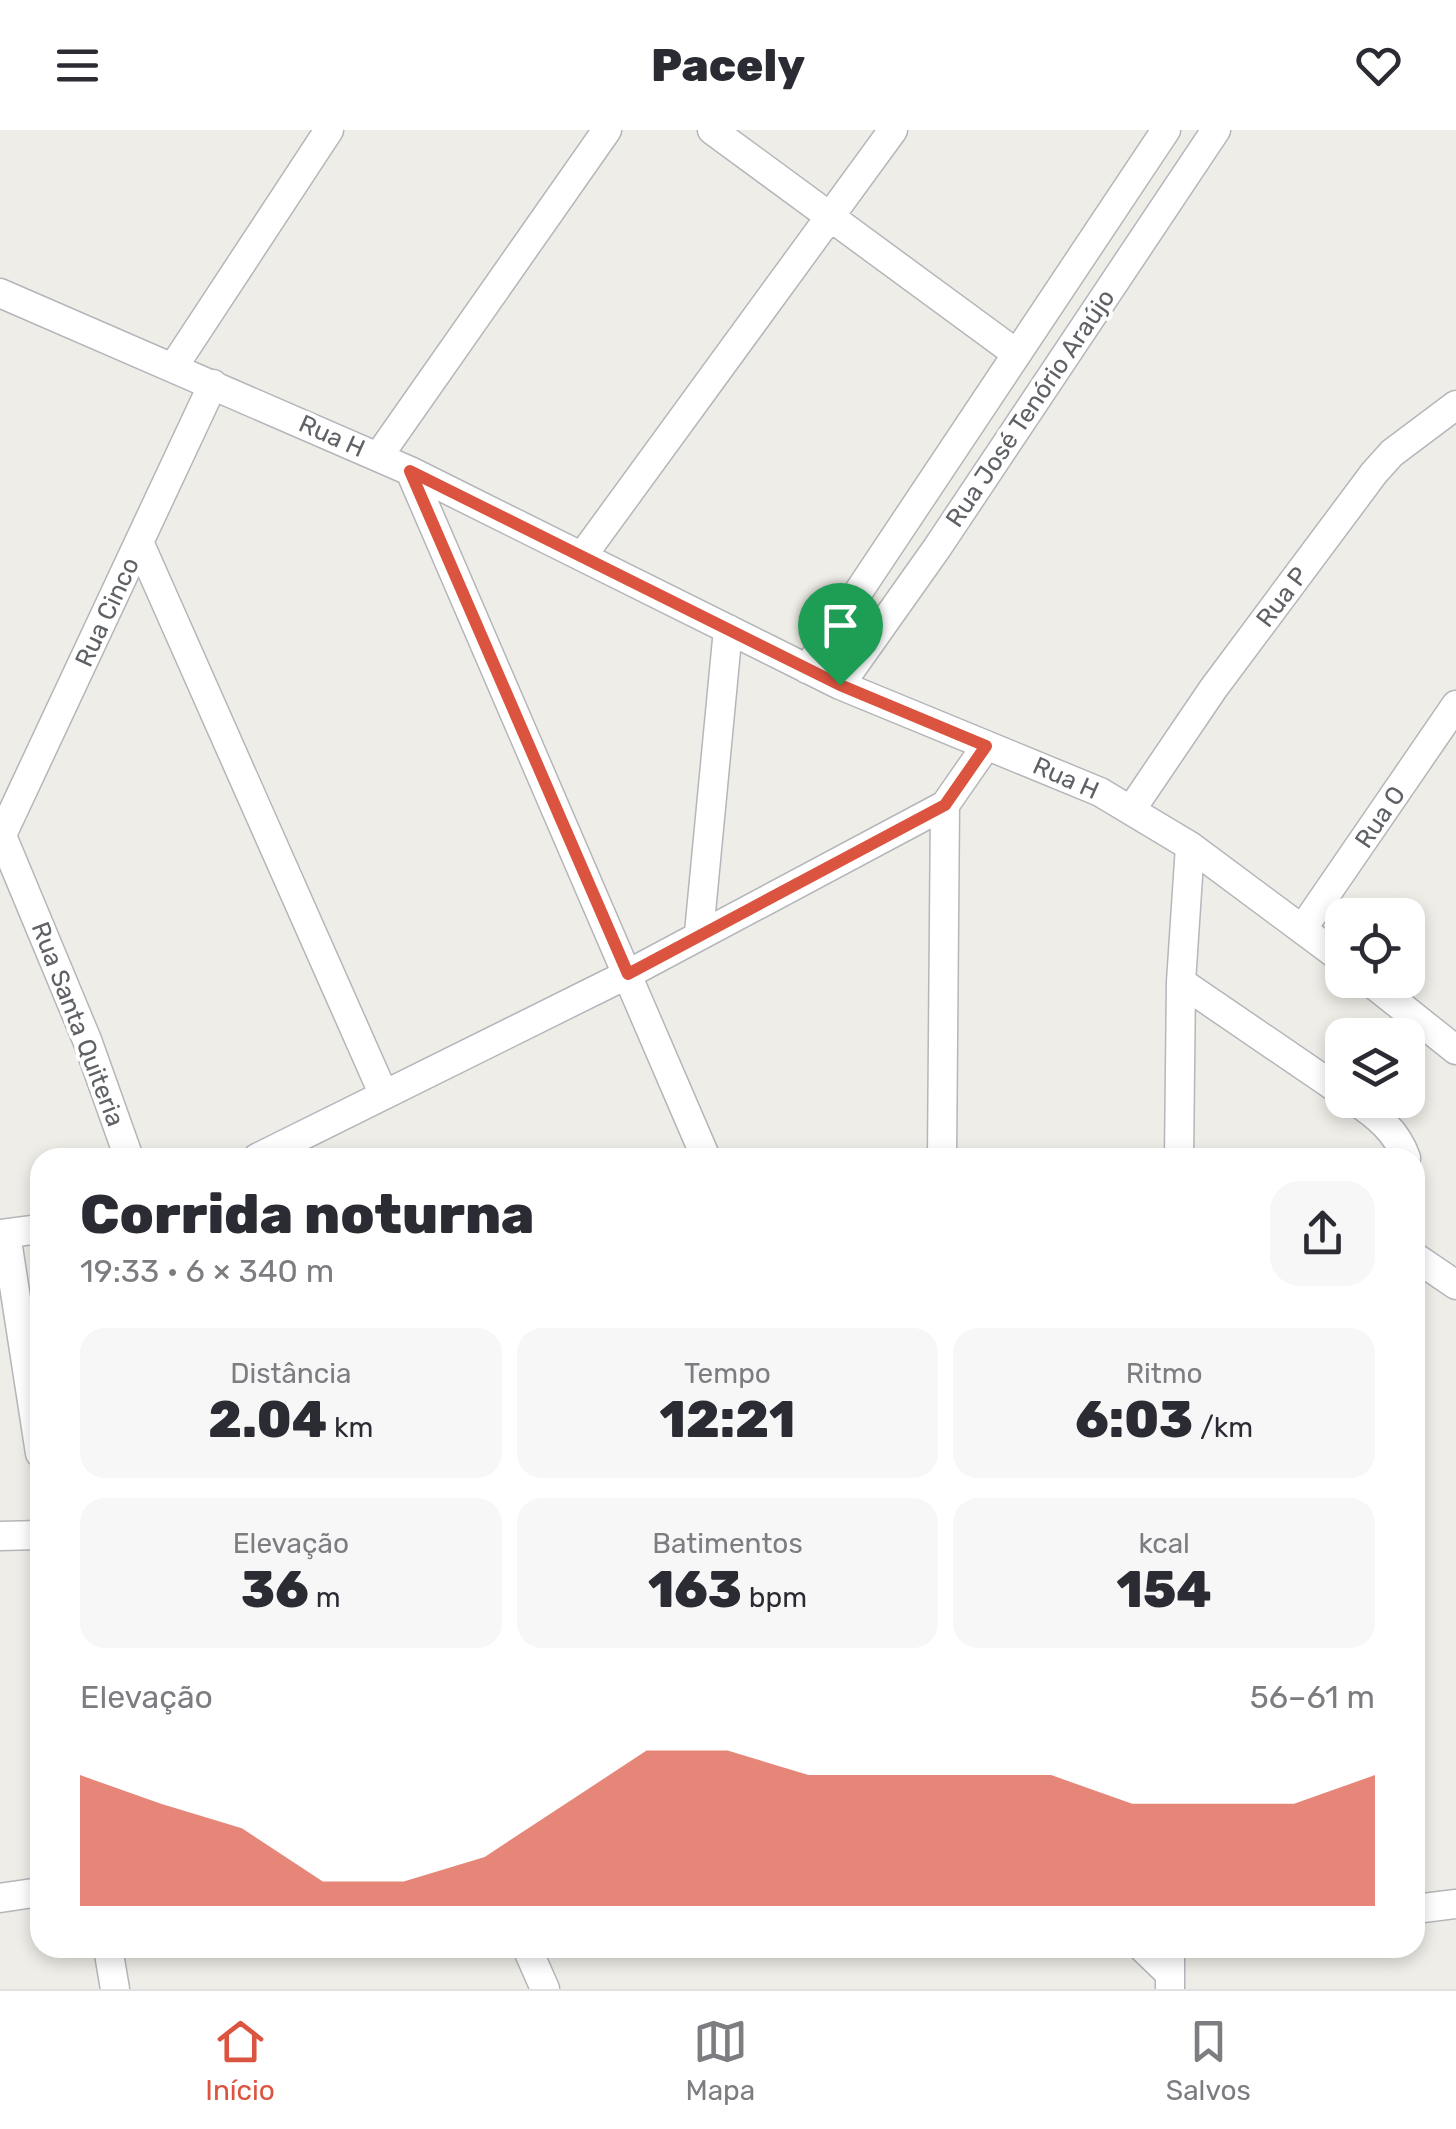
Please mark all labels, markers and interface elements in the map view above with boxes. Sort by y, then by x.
icon: menu [50,38,105,93]
icon: heart [1351,38,1406,93]
text: Pacely [651,39,805,92]
street label: Rua José Tenório Araújo [940,284,1120,532]
street label: Rua H [294,409,370,463]
street label: Rua Cinco [69,553,145,671]
street label: Rua P [1250,561,1314,633]
pin [798,583,883,686]
icon: arrive [813,598,868,653]
street label: Rua H [1028,751,1104,805]
street label: Rua O [1349,781,1411,853]
map controls [1325,898,1425,1118]
button: locate [1325,898,1425,998]
street label: Rua Santa Quiteria [26,918,130,1130]
button: layers [1325,1018,1425,1118]
button: share [1270,1181,1375,1286]
text: Corrida noturna [80,1182,534,1247]
text: 19:33 · 6 × 340 m [80,1252,334,1290]
text: Distância [230,1357,352,1390]
text: Tempo [684,1357,771,1390]
text: Ritmo [1126,1357,1203,1390]
text: 2.04 [208,1390,327,1450]
text: 12:21 [660,1390,795,1450]
text: 6:03 [1075,1390,1193,1450]
text: km [327,1411,373,1444]
text: /km [1193,1411,1253,1444]
text: Elevação [233,1527,349,1560]
text: Batimentos [652,1527,803,1560]
text: kcal [1138,1527,1190,1560]
text: 36 [241,1560,309,1620]
text: 163 [648,1560,742,1620]
text: 154 [1117,1560,1212,1620]
text: m [309,1581,341,1614]
text: bpm [742,1581,807,1614]
text: Elevação [80,1678,213,1716]
text: 56–61 m [1250,1678,1375,1716]
tab: Início [205,2014,275,2107]
tab: Mapa [685,2014,755,2107]
tab: Salvos [1166,2014,1251,2107]

